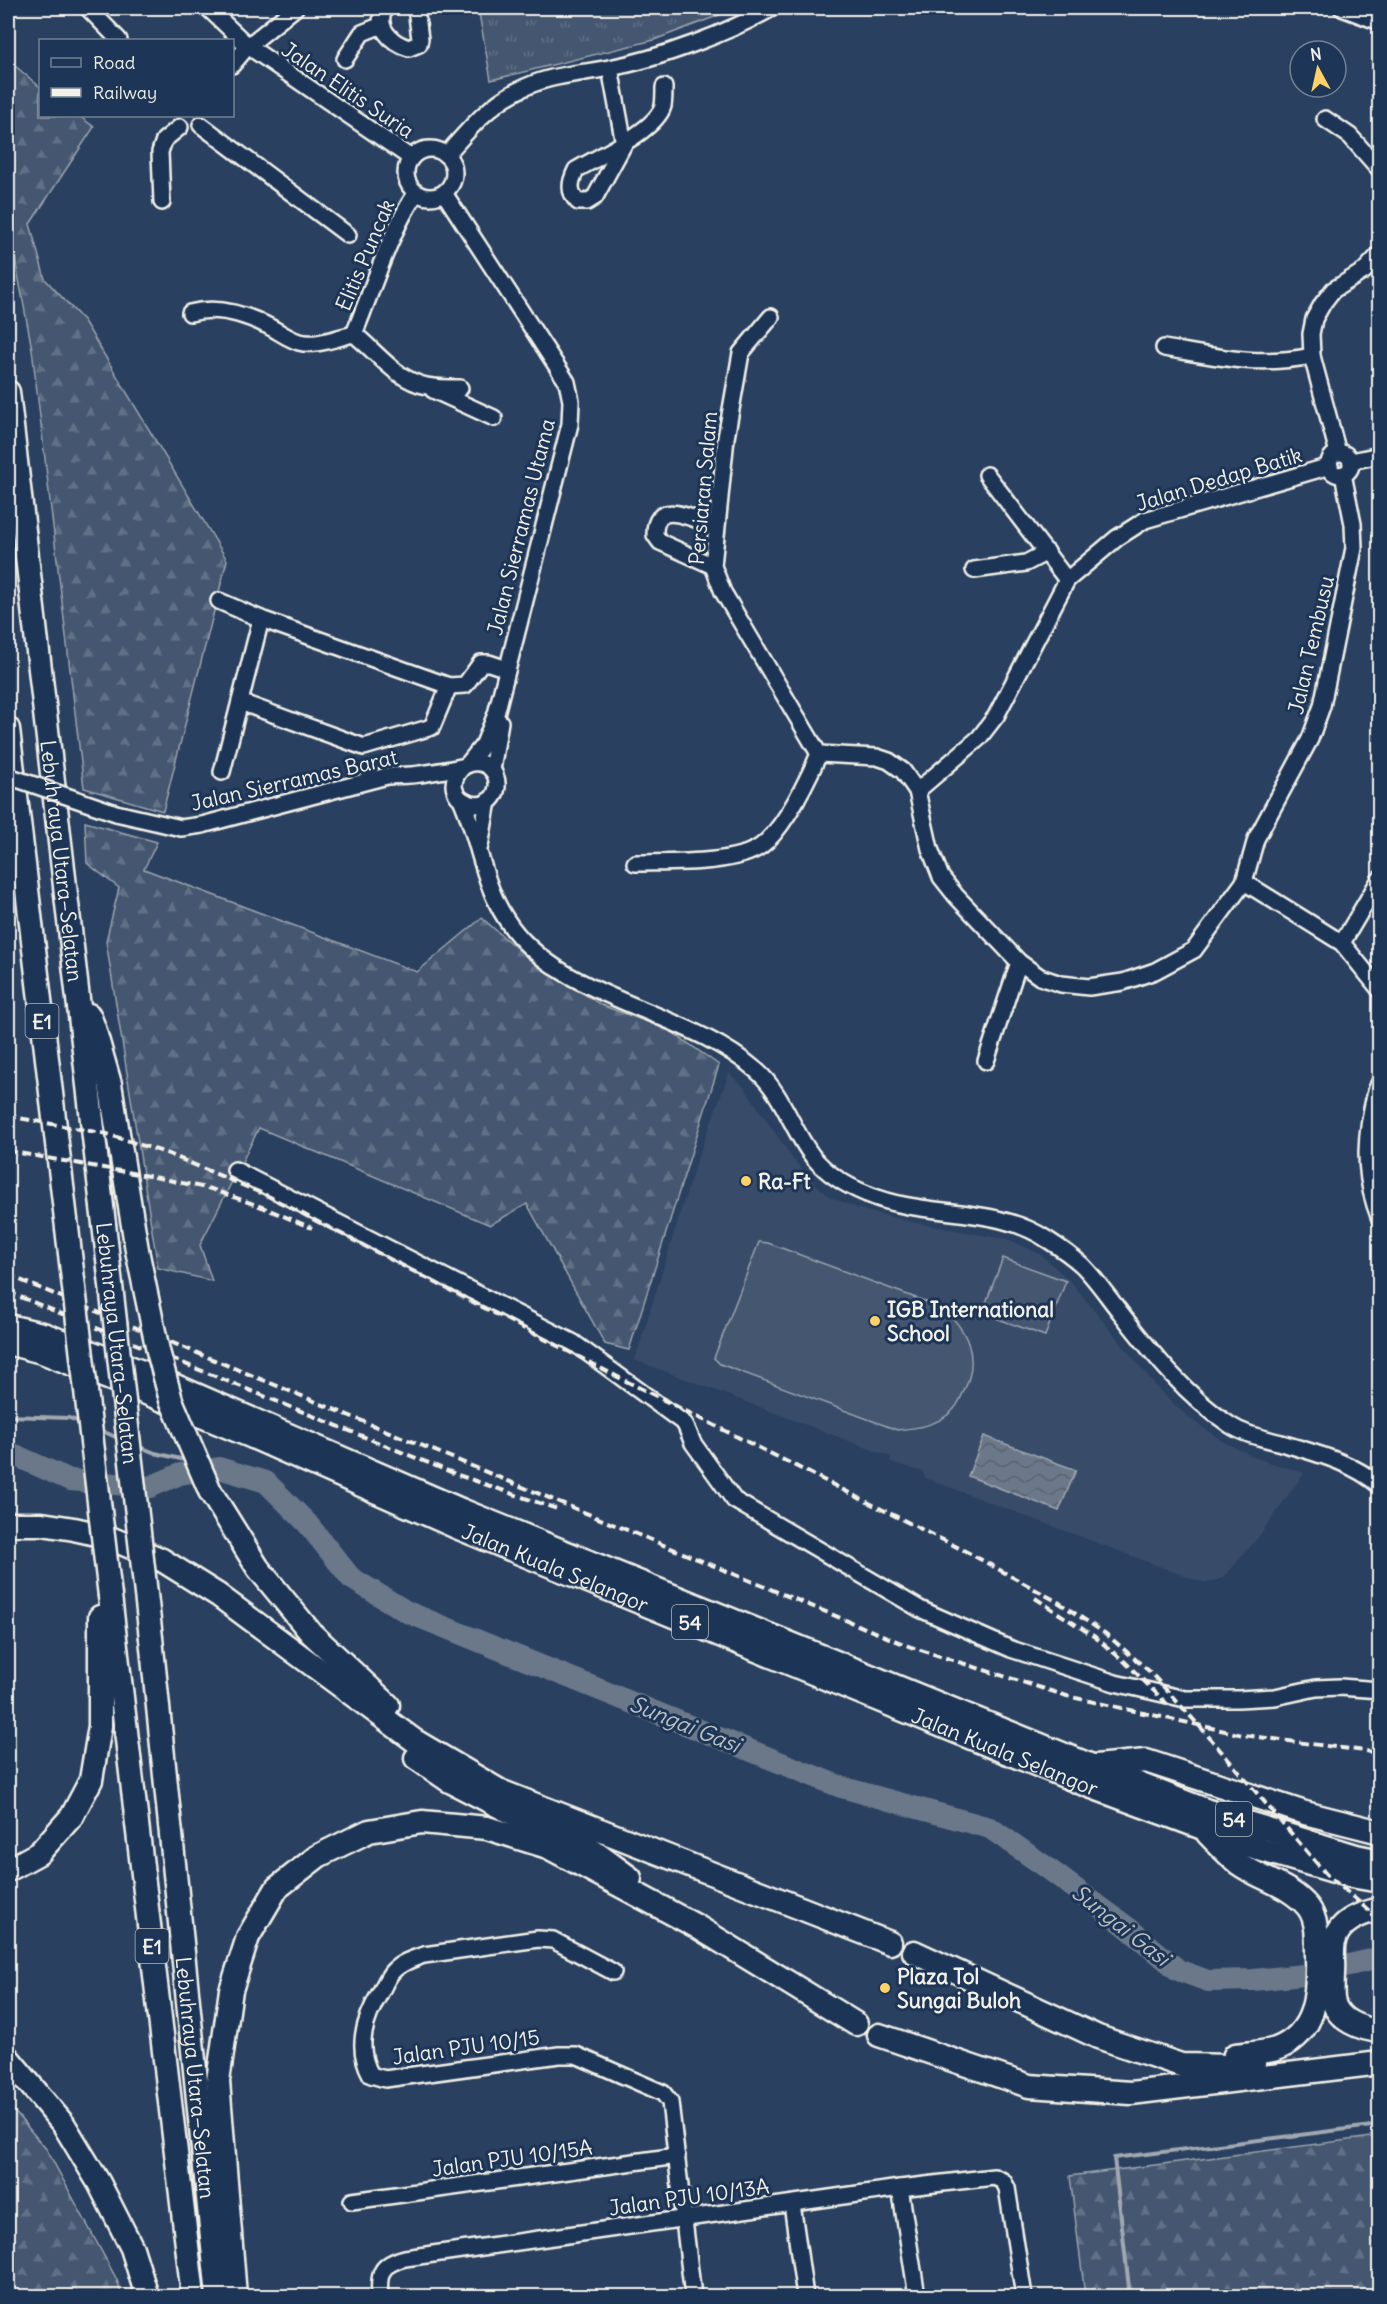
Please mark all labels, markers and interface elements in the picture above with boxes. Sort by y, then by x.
street label: Jalan Elitis Suria [277,36,419,144]
legend [39,39,234,117]
north arrow [1288,39,1348,99]
text: N [1309,43,1323,65]
text: Road [93,51,136,74]
text: Railway [93,81,157,104]
street label: Elitis Puncak [329,195,401,315]
street label: Persiaran Salam [683,410,723,566]
street label: Jalan Sierramas Utama [481,416,561,638]
street label: Jalan Dedap Batik [1133,441,1305,517]
street label: Jalan Tembusu [1282,573,1340,717]
street label: Lebuhraya Utara–Selatan [35,739,89,983]
street label: Jalan Sierramas Barat [188,743,400,817]
road number: E1 [26,1004,58,1038]
place label: Ra-Ft [758,1168,811,1195]
marker: Ra-Ft [739,1174,753,1188]
street label: Lebuhraya Utara–Selatan [90,1221,145,1466]
place label: IGB International School [887,1296,1054,1347]
marker: IGB International School [868,1314,882,1328]
street label: Jalan Kuala Selangor [458,1517,653,1618]
road number: 54 [672,1605,708,1639]
water label: Sungai Gasi [626,1689,747,1760]
street label: Jalan Kuala Selangor [908,1701,1103,1802]
road number: 54 [1216,1802,1252,1836]
water label: Sungai Gasi [1067,1878,1178,1974]
road number: E1 [136,1929,168,1963]
street label: Lebuhraya Utara–Selatan [170,1955,222,2200]
place label: Plaza Tol Sungai Buloh [897,1963,1021,2014]
marker: Plaza Tol Sungai Buloh [878,1981,892,1995]
street label: Jalan PJU 10/15 [391,2023,541,2071]
street label: Jalan PJU 10/15A [430,2133,594,2183]
street label: Jalan PJU 10/13A [607,2172,771,2222]

